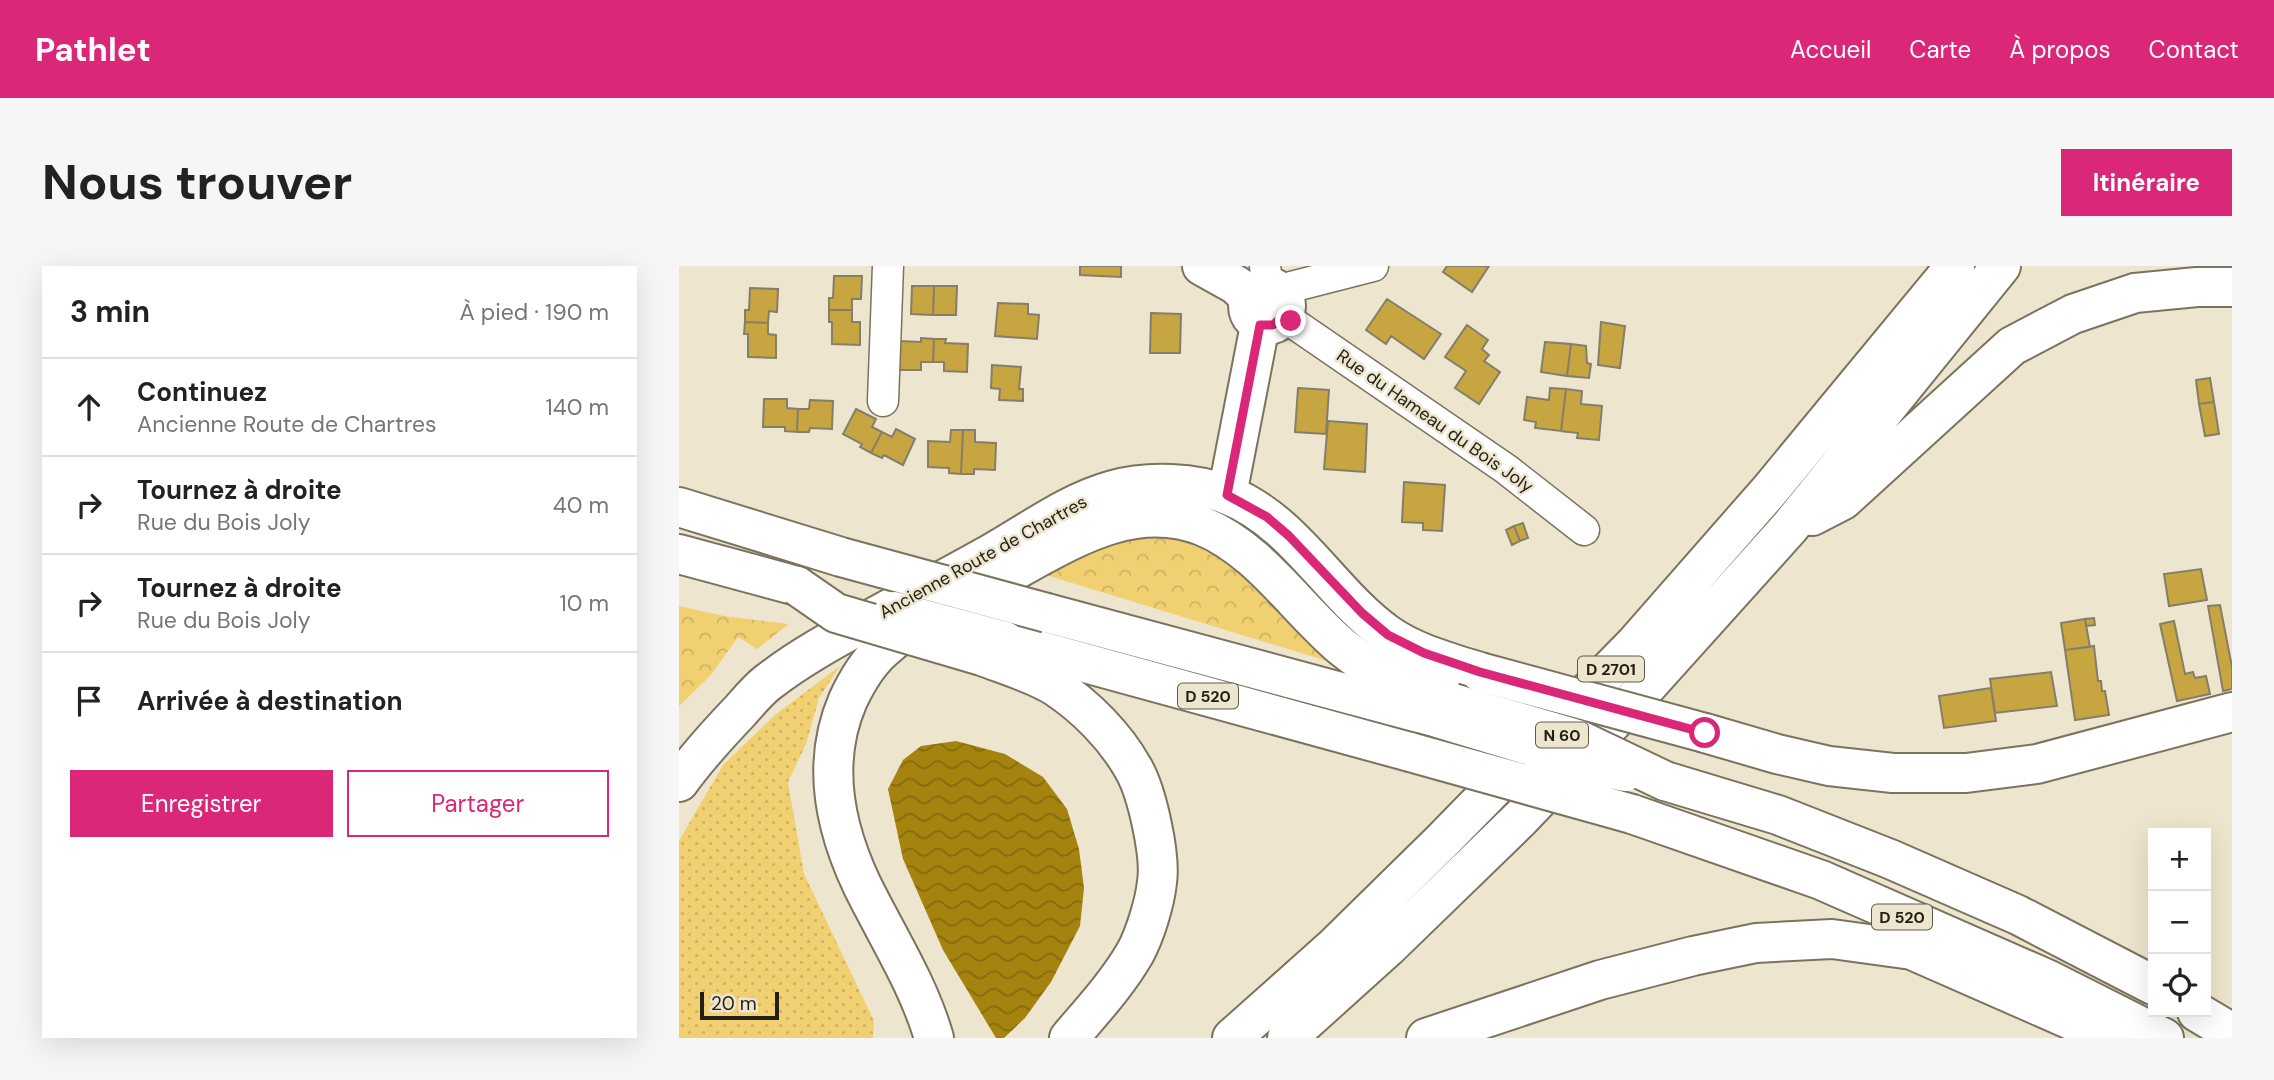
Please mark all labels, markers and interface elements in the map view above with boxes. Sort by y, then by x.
text: Pathlet [35,28,151,71]
text: Accueil [1790,34,1871,65]
text: Carte [1909,34,1971,65]
text: À propos [2009,34,2111,65]
text: Contact [2149,34,2239,65]
button: Itinéraire [2061,149,2232,216]
text: Nous trouver [42,150,352,214]
text: 3 min [70,292,150,331]
text: À pied · 190 m [459,297,609,327]
route end [1275,305,1306,336]
street label: Rue du Hameau du Bois Joly [1332,344,1538,498]
text: Continuez [137,375,267,409]
icon: ahead [70,388,108,426]
text: 140 m [546,392,609,422]
text: Ancienne Route de Chartres [137,409,437,439]
text: Tournez à droite [137,473,342,507]
icon: right [70,486,108,524]
text: 40 m [553,490,609,520]
street label: Ancienne Route de Chartres [875,490,1091,624]
text: Rue du Bois Joly [137,507,311,537]
text: Tournez à droite [137,571,342,605]
icon: right [70,584,108,622]
text: 10 m [559,588,609,618]
text: Rue du Bois Joly [137,605,311,635]
road number: D 2701 [1578,656,1644,682]
icon: arrive [70,682,108,720]
text: Arrivée à destination [137,684,403,718]
road number: D 520 [1178,684,1238,708]
route start [1689,717,1720,748]
road number: N 60 [1536,722,1588,748]
button: Enregistrer [70,770,333,837]
button: Partager [347,770,609,837]
map controls [2148,828,2211,1017]
button: + [2148,828,2211,891]
button: − [2148,891,2211,954]
road number: D 520 [1872,904,1932,930]
button: locate [2148,954,2211,1017]
scale bar [700,989,779,1021]
text: 20 m [711,991,757,1016]

